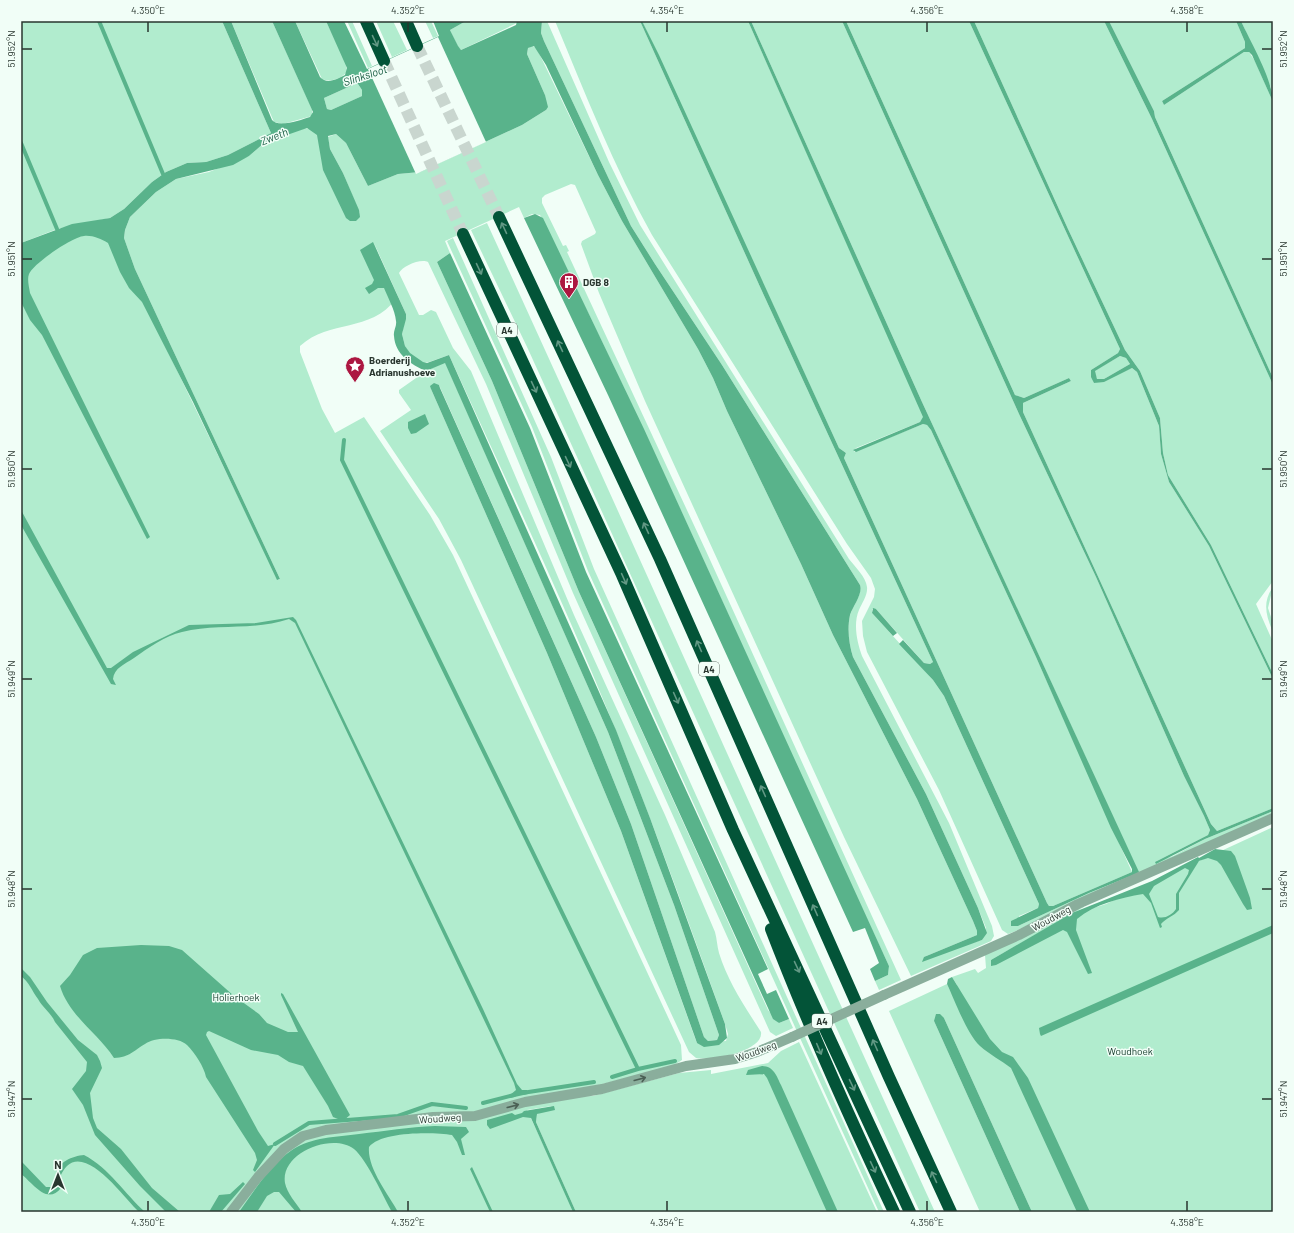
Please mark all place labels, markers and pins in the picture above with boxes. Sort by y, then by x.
building icon: DGB 8 [558,271,580,299]
place label: DGB 8 [583,276,609,288]
place label: Boerderij Adrianushoeve [369,354,436,378]
place icon: Boerderij Adrianushoeve [344,355,366,383]

